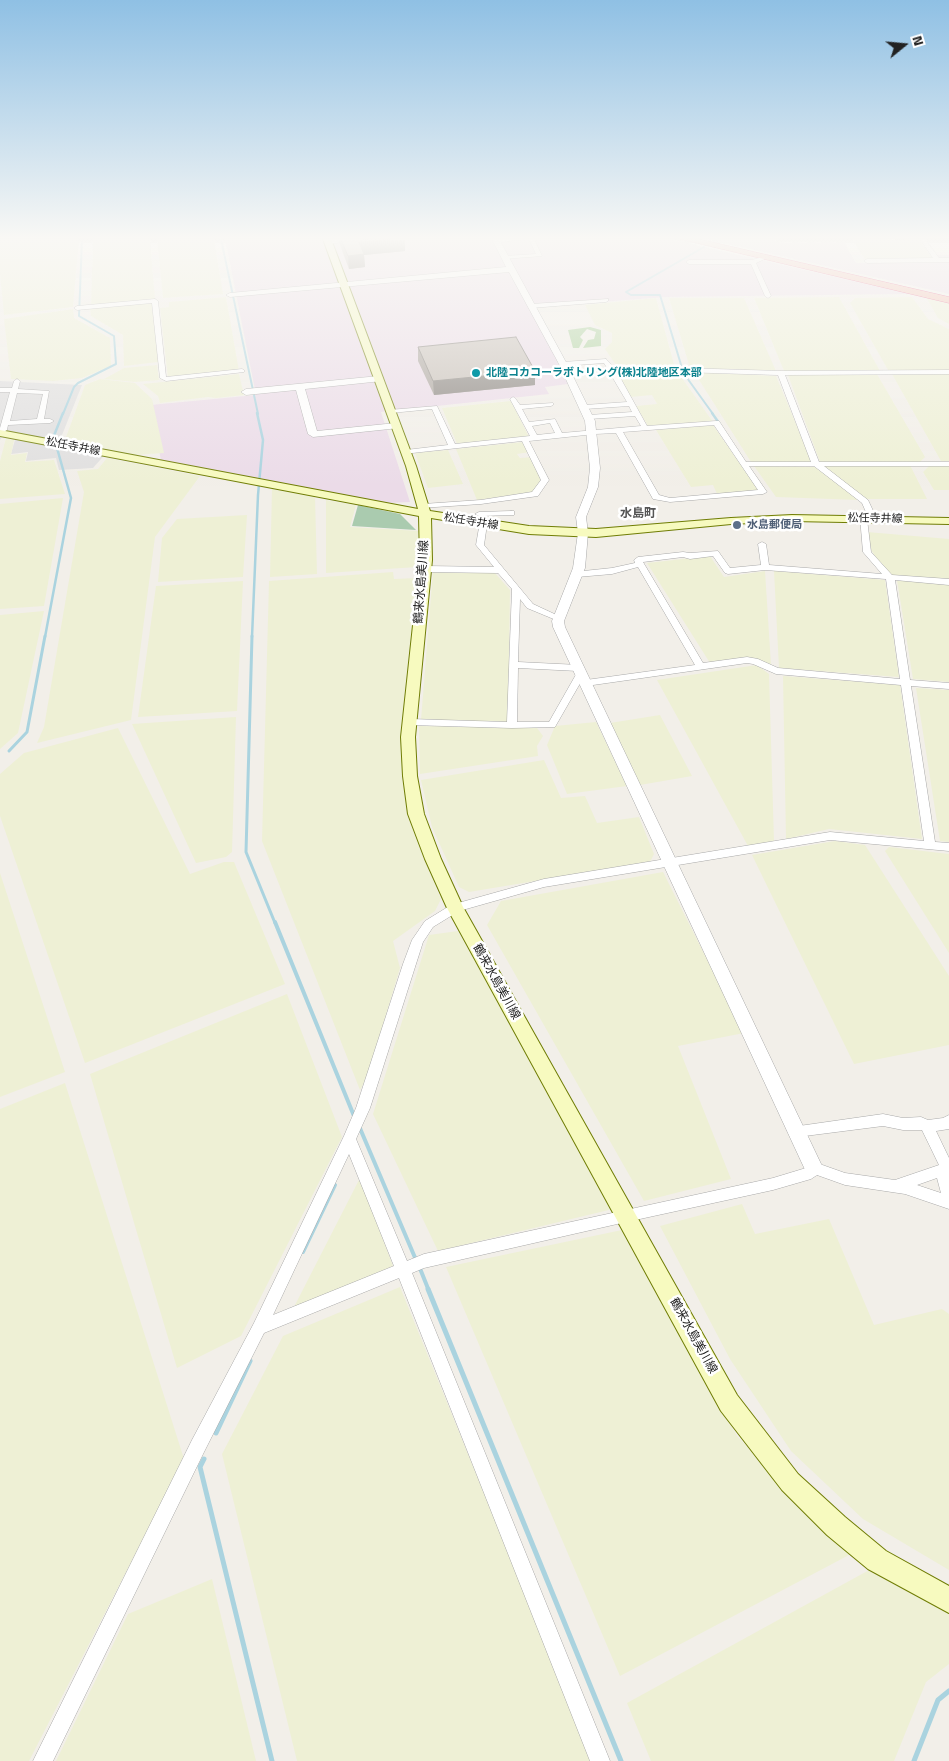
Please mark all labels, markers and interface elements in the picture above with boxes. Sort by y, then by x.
north arrow [879,20,929,70]
text: N [907,33,930,48]
place label: 北陸コカコーラボトリング(株)北陸地区本部 [486,366,702,380]
marker: 北陸コカコーラボトリング(株)北陸地区本部 [470,367,482,379]
street label: 松任寺井線 [45,435,101,459]
district label: 水島町 [620,507,656,521]
street label: 松任寺井線 [443,511,499,533]
street label: 松任寺井線 [847,512,903,526]
place label: 水島郵便局 [747,518,802,532]
marker: 水島郵便局 [731,519,743,531]
street label: 鶴来水島美川線 [412,540,432,624]
street label: 鶴来水島美川線 [469,942,523,1022]
street label: 鶴来水島美川線 [666,1296,720,1376]

